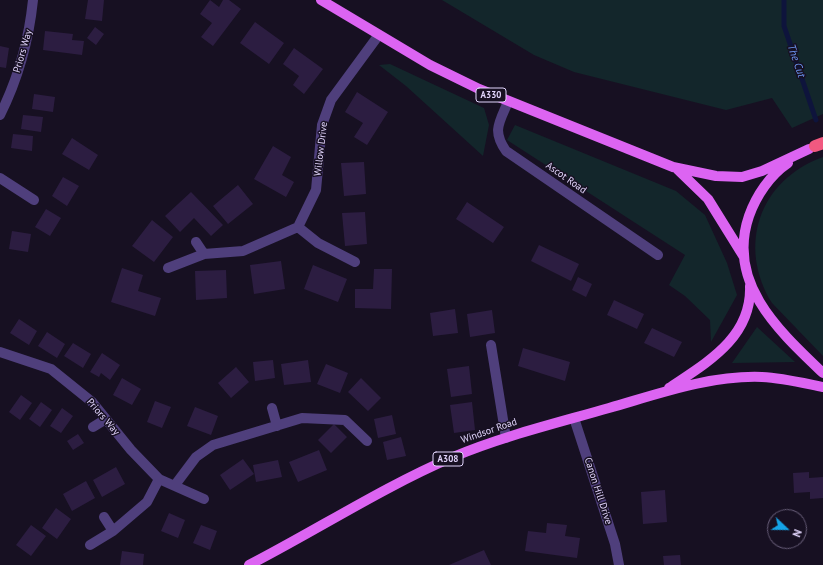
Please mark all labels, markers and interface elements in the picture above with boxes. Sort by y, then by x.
street label: Priors Way [11,28,35,74]
water label: The Cut [784,43,808,79]
road number: A330 [476,88,506,102]
street label: Willow Drive [312,121,330,177]
street label: Ascot Road [543,160,589,196]
street label: Priors Way [84,396,122,438]
street label: Windsor Road [459,416,519,446]
road number: A308 [433,452,463,466]
street label: Canon Hill Drive [582,456,614,526]
north arrow [767,509,807,549]
text: N [789,527,805,539]

